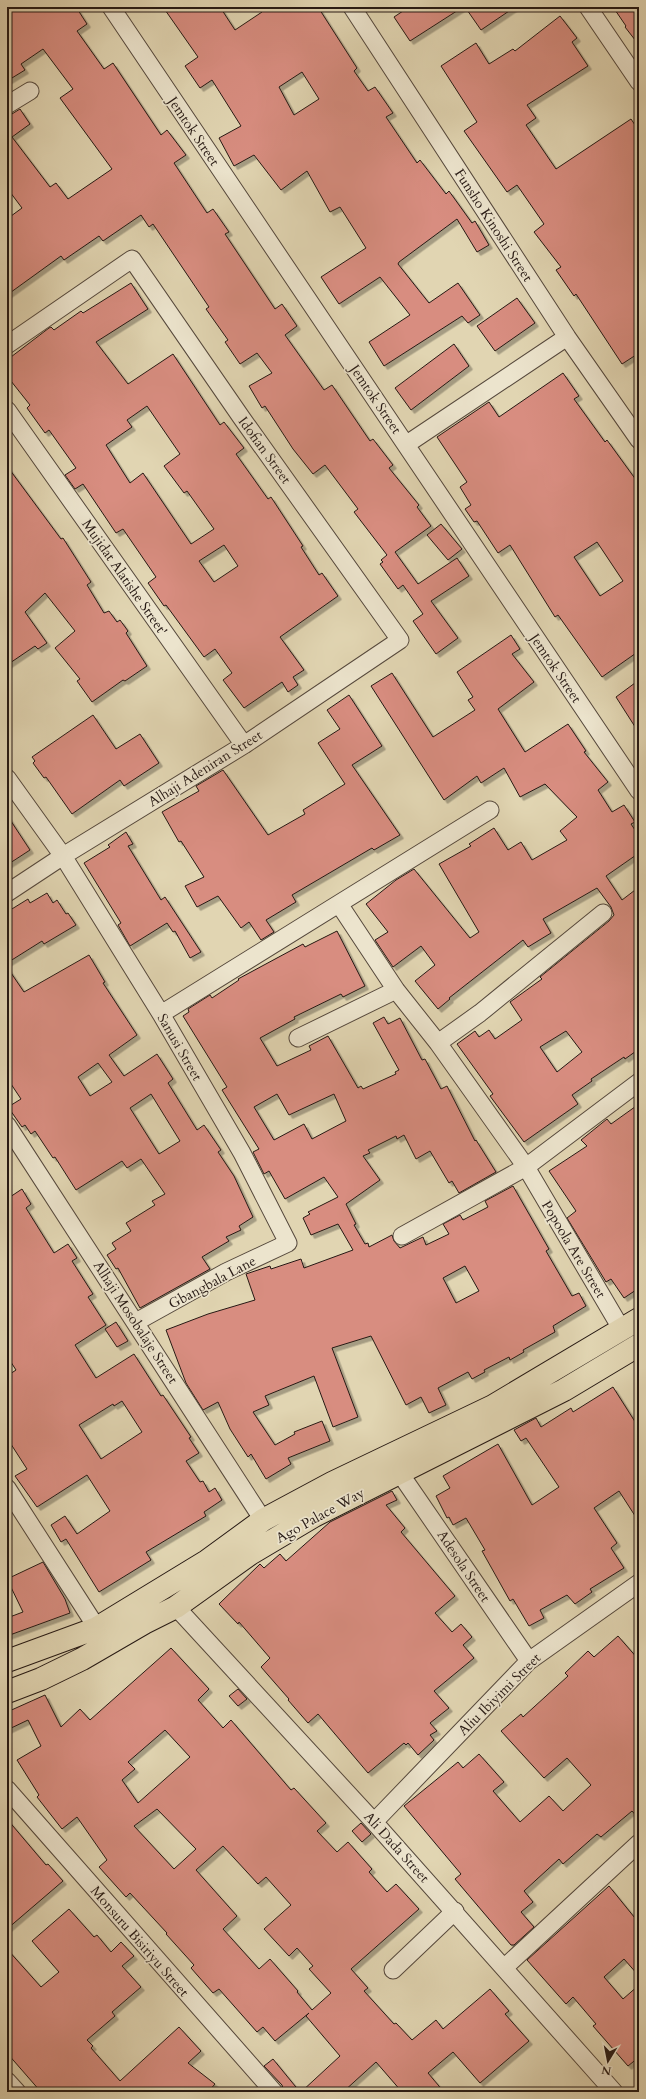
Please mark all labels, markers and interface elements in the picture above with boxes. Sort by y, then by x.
street label: Jemtok Street [162,91,224,170]
street label: Funsho Kinoshi Street [450,165,538,286]
street label: Jemtok Street [344,359,406,438]
street label: Idofian Street [234,413,296,488]
street label: Mujidat Alatishe Street' [77,515,172,639]
street label: Jemtok Street [524,628,586,707]
street label: Alhaji Adeniran Street [145,725,266,811]
street label: Sanusi Street [153,1010,207,1085]
street label: Popoola Are Street [537,1197,611,1302]
street label: Gbangbala Lane [165,1251,259,1313]
street label: Alhaji Mosobalaje Street [89,1257,183,1388]
street label: Ago Palace Way [273,1483,368,1548]
street label: Adesola Street [432,1527,495,1607]
street label: Aliu Ibiyimi Street [454,1648,545,1740]
street label: Ali Dada Street [360,1808,434,1887]
street label: Monsuru Bisiriyu Street [86,1882,194,2001]
north arrow [588,2041,628,2081]
text: N [600,2062,612,2079]

